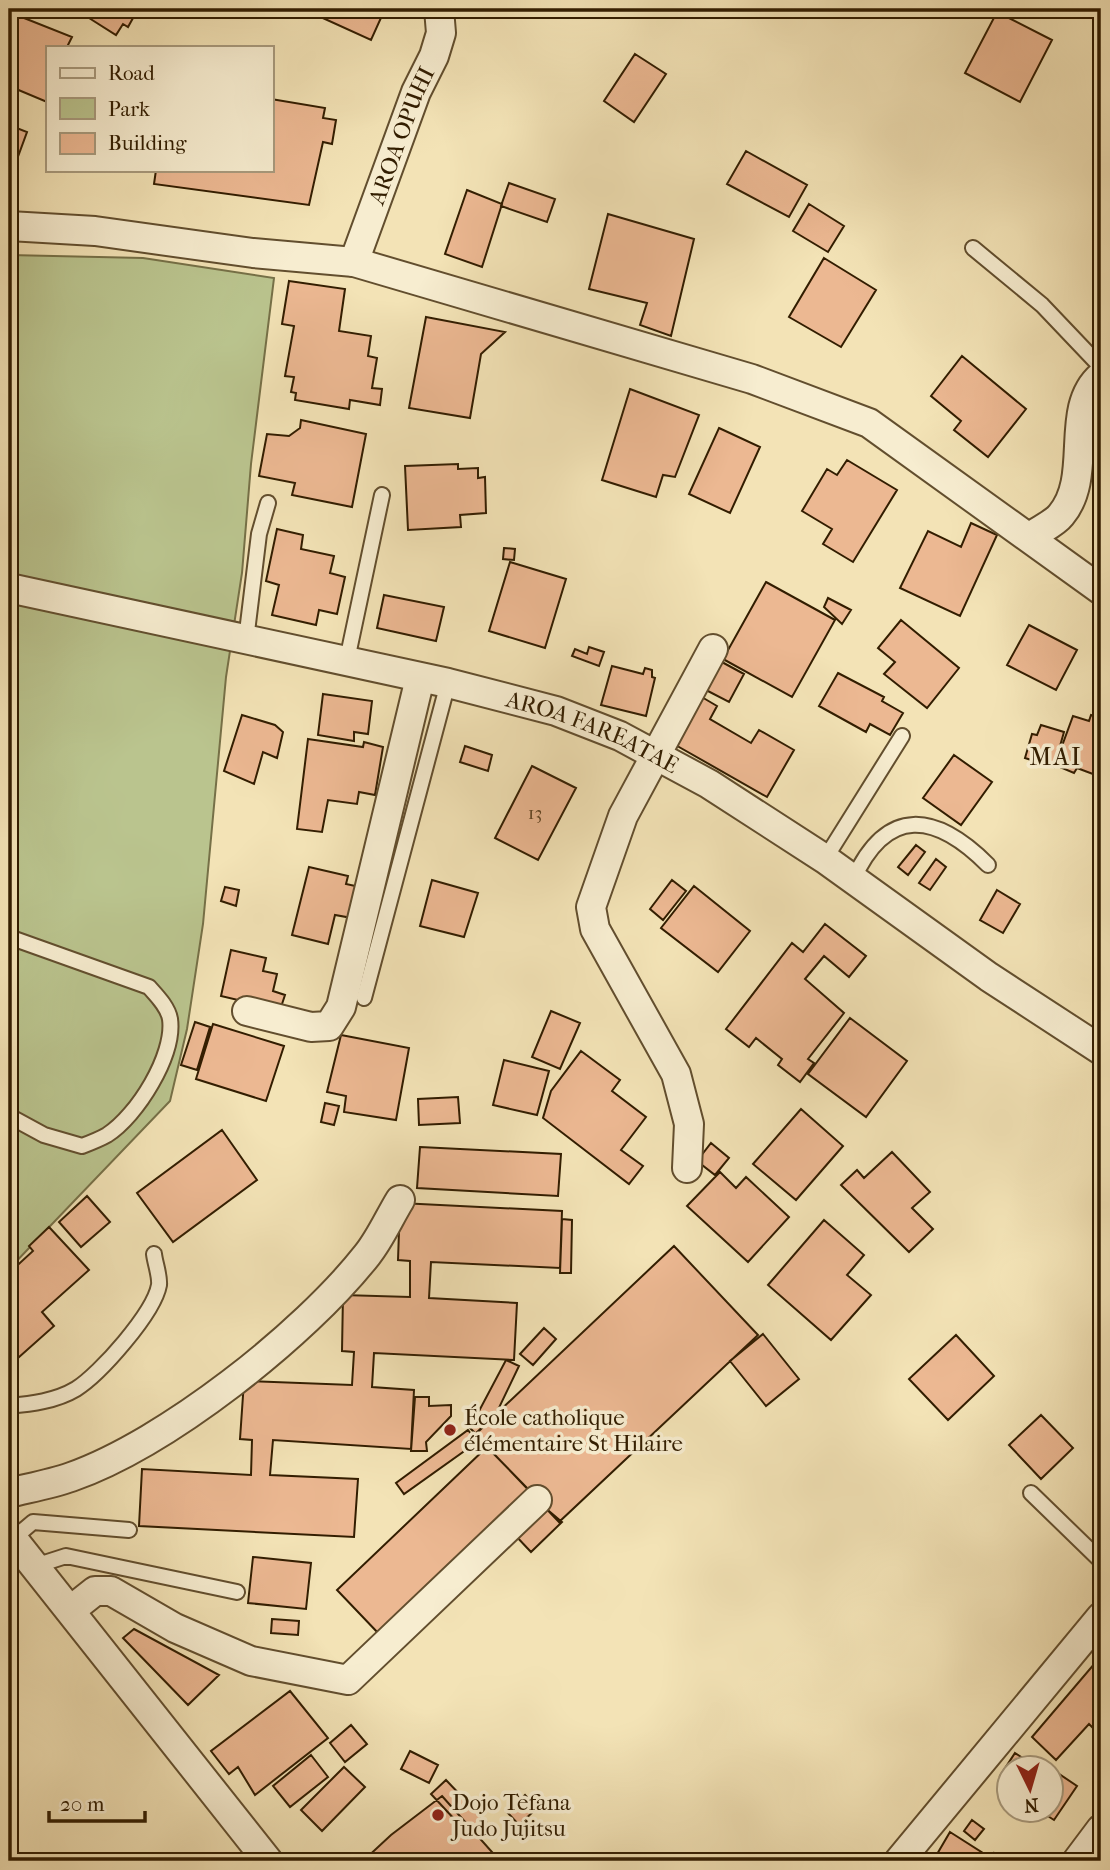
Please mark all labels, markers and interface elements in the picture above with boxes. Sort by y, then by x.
legend [46,46,273,172]
text: Road [108,61,155,85]
street label: AROA OPUHI [362,62,440,209]
text: Park [108,97,150,121]
text: Building [108,131,187,155]
street label: AROA FAREATAE [502,685,683,779]
district label: MAI [1030,743,1082,771]
house number: 13 [528,802,542,824]
place label: École catholique élémentaire St Hilaire [464,1404,683,1457]
marker: École catholique élémentaire St Hilaire [442,1422,458,1438]
north arrow [995,1755,1064,1825]
scale bar [49,1779,145,1823]
place label: Dojo Tefana Judo Jujitsu [450,1789,571,1842]
text: 20 m [60,1792,105,1816]
text: N [1023,1793,1040,1817]
marker: Dojo Tefana Judo Jujitsu [430,1807,446,1823]

